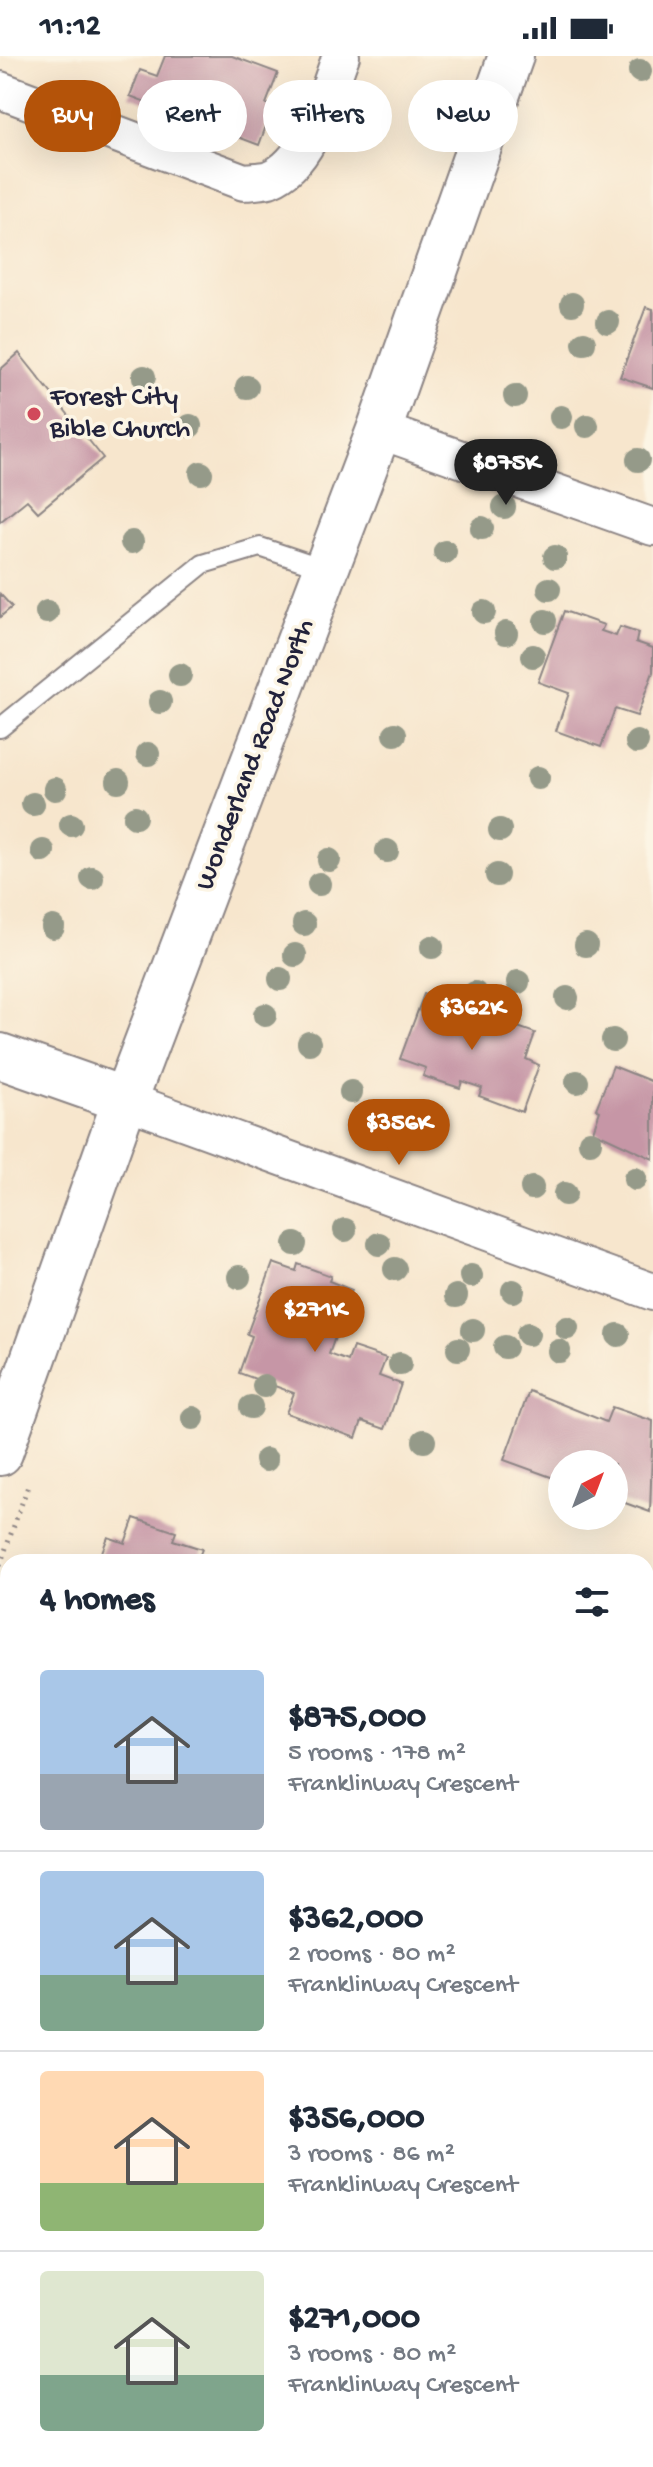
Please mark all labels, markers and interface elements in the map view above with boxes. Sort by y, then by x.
text: 11:12 [40,11,100,46]
chip: Buy [24,80,121,152]
chip: Rent [137,80,247,152]
chip: Filters [263,80,392,152]
chip: New [408,80,518,152]
place label: Forest City Bible Church [49,382,190,447]
marker: Forest City Bible Church [25,405,43,423]
pin: $875K [450,439,562,507]
text: $875K [472,449,540,480]
street label: Wonderland Road North [189,615,323,895]
pin: $362K [416,984,528,1052]
text: $362K [439,994,505,1025]
pin: $356K [343,1099,455,1167]
text: $356K [366,1109,432,1140]
pin: $271K [259,1286,371,1354]
text: $271K [284,1296,346,1327]
north arrow [548,1450,628,1530]
map controls [548,1450,628,1530]
icon: filters [570,1580,614,1624]
text: 4 homes [40,1582,154,1622]
text: $875,000 [288,1699,426,1739]
icon: home [104,1702,200,1798]
text: 5 rooms · 178 m² [288,1739,466,1770]
text: Franklinway Crescent [288,1770,518,1801]
text: $362,000 [288,1900,423,1940]
icon: home [104,1903,200,1999]
text: 2 rooms · 80 m² [288,1940,456,1971]
text: Franklinway Crescent [288,1971,518,2002]
text: $356,000 [288,2100,425,2140]
icon: home [104,2103,200,2199]
text: 3 rooms · 86 m² [288,2140,455,2171]
text: Franklinway Crescent [288,2171,518,2202]
text: $271,000 [288,2300,420,2340]
icon: home [104,2303,200,2399]
text: 3 rooms · 80 m² [288,2340,456,2371]
text: Franklinway Crescent [288,2371,518,2402]

